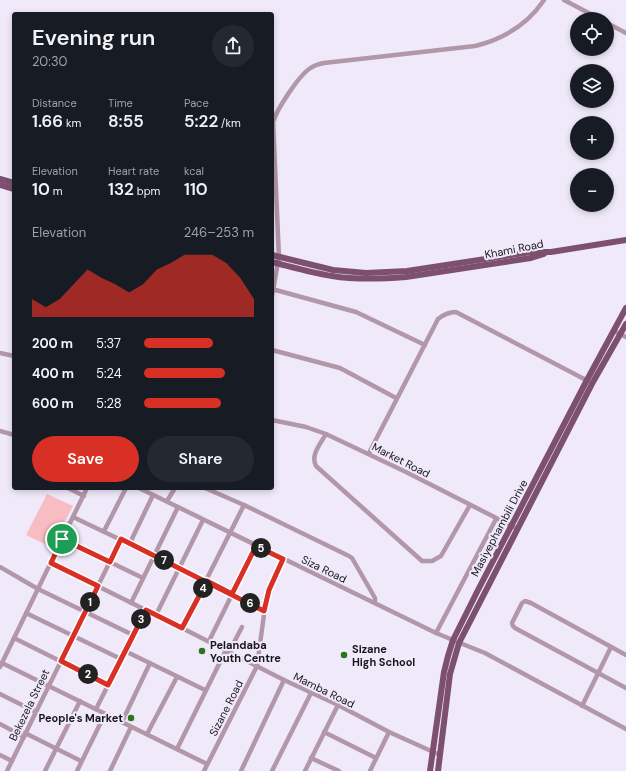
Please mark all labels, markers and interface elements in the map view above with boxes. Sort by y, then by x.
map controls [570,12,614,212]
button: locate [570,12,614,56]
text: Evening run [32,23,155,52]
button: share [212,25,254,67]
text: 20:30 [32,53,67,70]
button: layers [570,64,614,108]
text: Distance [32,96,77,110]
text: Time [108,96,133,110]
text: Pace [184,96,209,110]
text: 1.66 [32,110,63,132]
text: 8:55 [108,110,144,132]
text: 5:22 [184,110,218,132]
text: km [63,116,81,130]
text: /km [218,116,241,130]
button: + [570,116,614,160]
text: Elevation [32,164,78,178]
text: Heart rate [108,164,159,178]
text: kcal [184,164,204,178]
button: − [570,168,614,212]
text: 10 [32,178,50,200]
text: 132 [108,178,134,200]
text: 110 [184,178,208,200]
text: m [50,184,63,198]
text: bpm [134,184,160,198]
text: Elevation [32,224,86,241]
text: 246–253 m [184,224,254,241]
street label: Khami Road [483,236,545,262]
text: 200 m [32,335,73,352]
text: 5:37 [96,335,121,352]
text: 400 m [32,365,74,382]
text: 5:24 [96,365,122,382]
text: 600 m [32,395,74,412]
text: 5:28 [96,395,122,412]
button: Save [32,436,139,482]
button: Share [147,436,254,482]
street label: Market Road [370,439,432,481]
street label: Masiyephambili Drive [468,477,530,579]
pin [45,522,79,556]
icon: arrive [51,528,73,550]
pin: 5 [251,538,271,558]
text: 5 [258,541,264,555]
pin: 7 [154,550,174,570]
street label: Siza Road [299,552,349,586]
text: 7 [161,553,167,567]
pin: 4 [193,578,213,598]
text: 4 [199,581,207,595]
pin: 1 [80,592,100,612]
pin: 6 [240,593,260,613]
text: 1 [88,595,92,609]
text: 6 [247,596,253,610]
pin: 3 [131,609,151,629]
text: 3 [138,612,144,626]
place label: Pelandaba Youth Centre [210,638,281,665]
place label: Sizane High School [352,642,415,669]
marker: Pelandaba Youth Centre [197,646,207,656]
marker: Sizane High School [339,650,349,660]
pin: 2 [78,664,98,684]
street label: Bekezela Street [6,667,52,743]
text: 2 [85,667,91,681]
street label: Mamba Road [291,669,357,711]
street label: Sizane Road [206,677,246,738]
place label: People's Market [39,711,123,725]
marker: People's Market [126,713,136,723]

